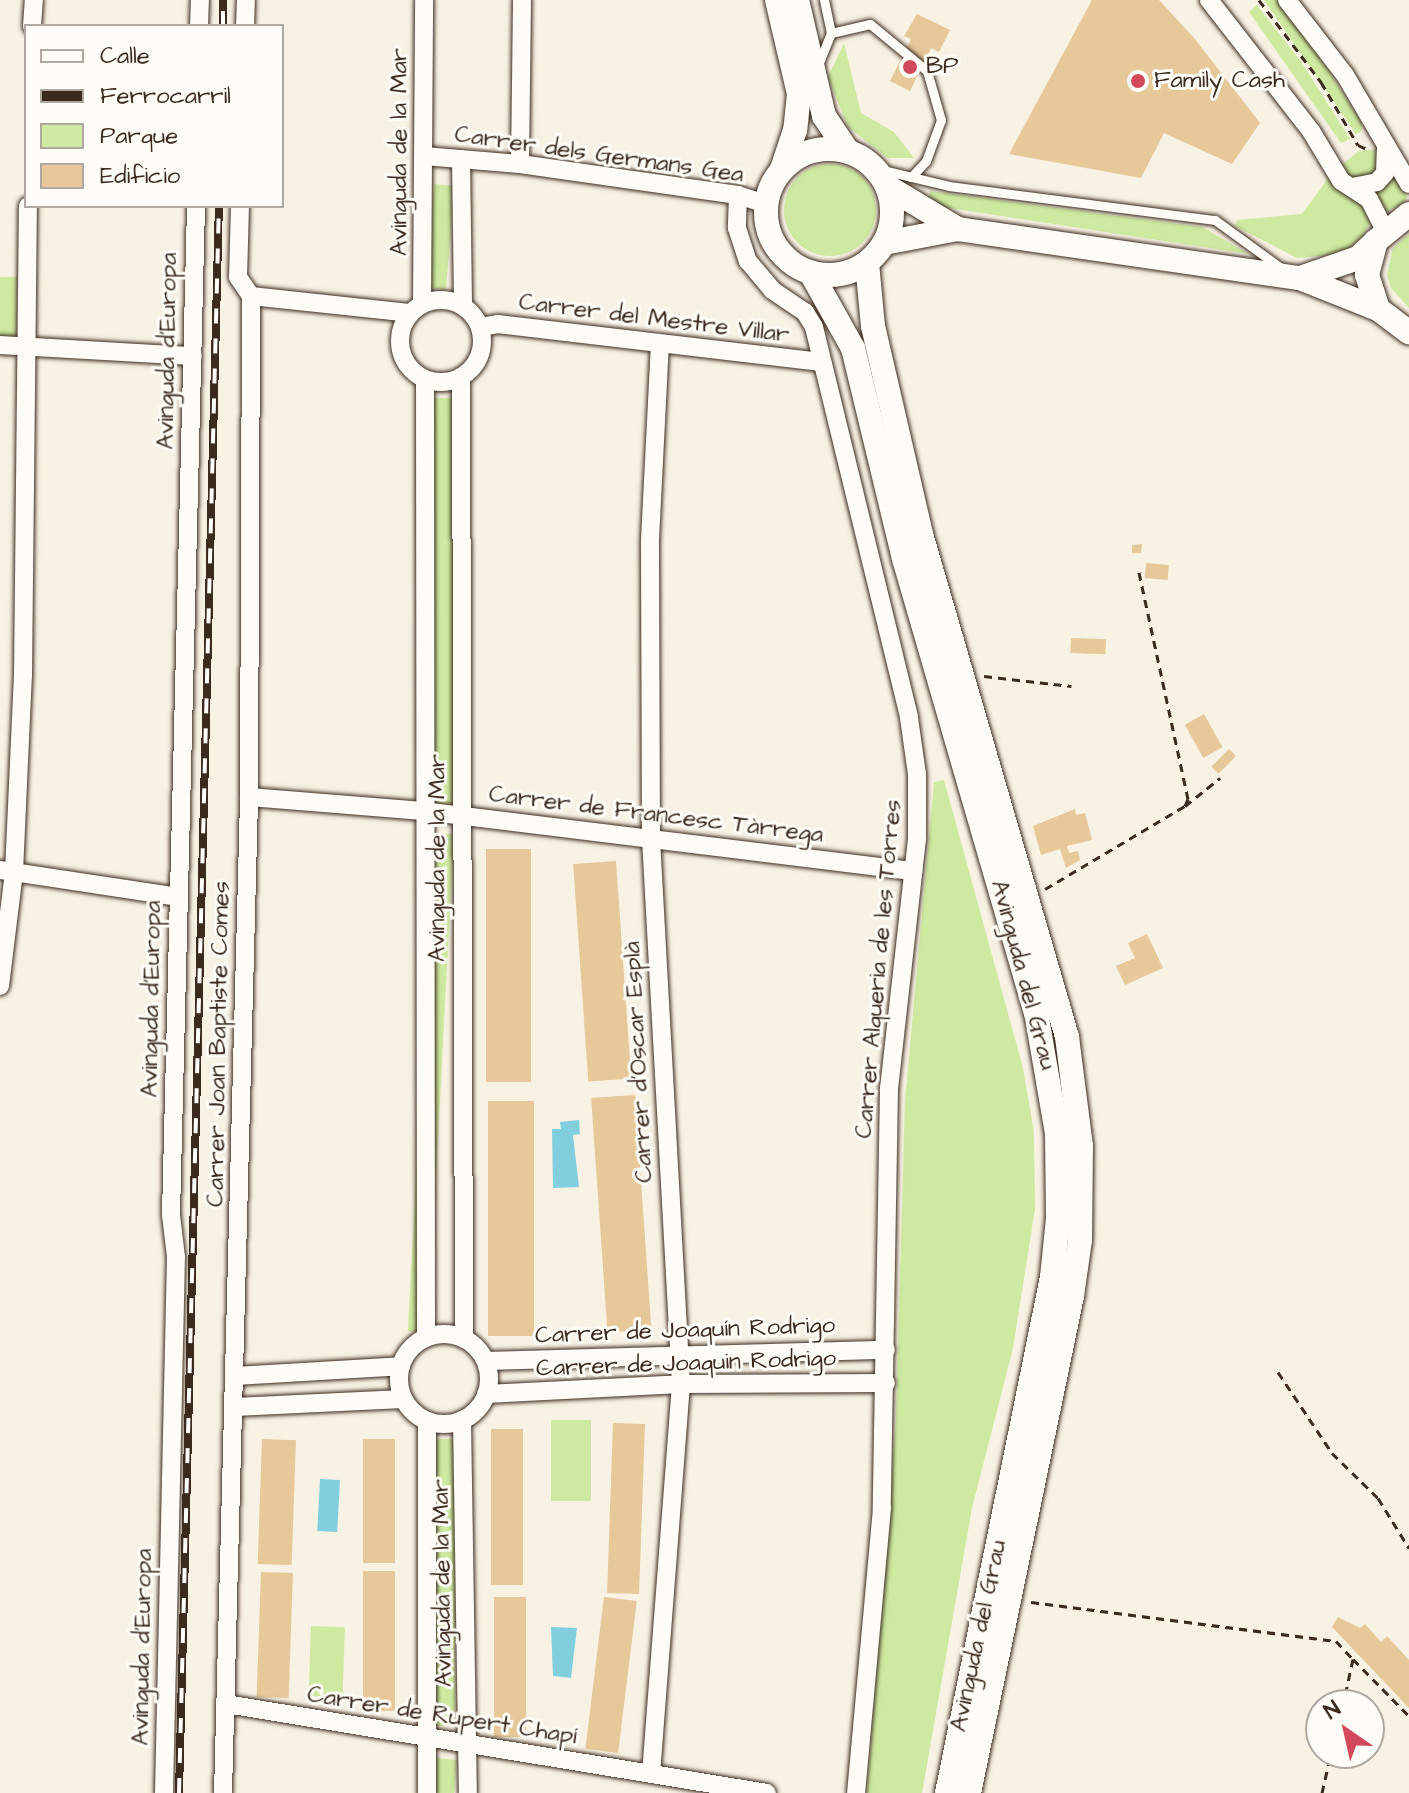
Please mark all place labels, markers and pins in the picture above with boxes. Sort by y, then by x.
place label: BP [926,53,958,81]
marker: BP [901,58,919,76]
place label: Family Cash [1154,67,1285,95]
marker: Family Cash [1129,72,1147,90]

